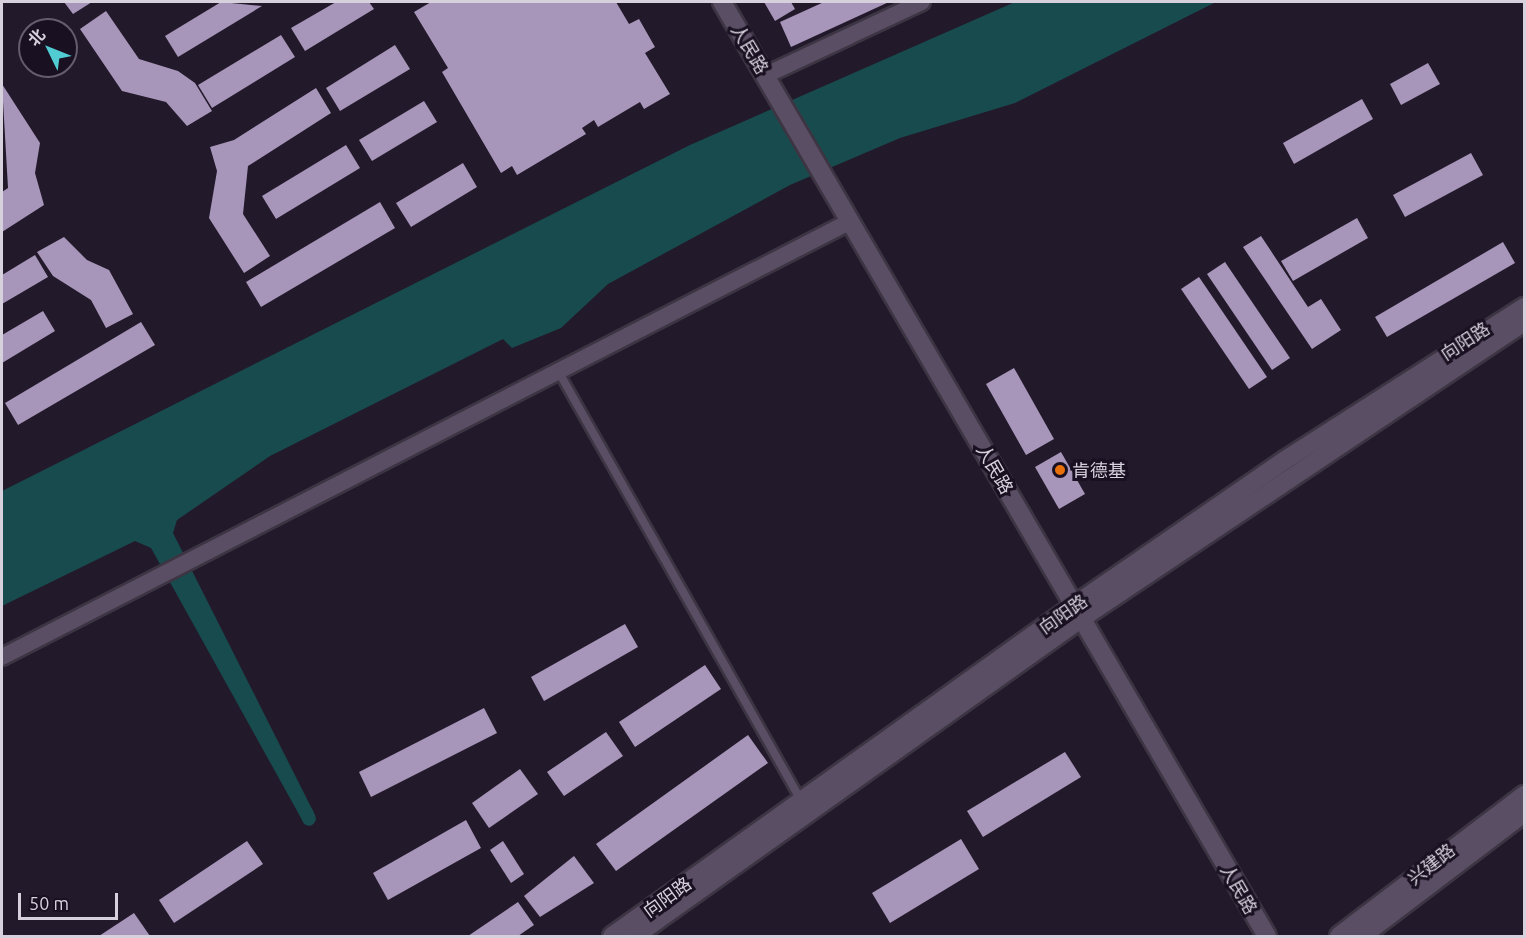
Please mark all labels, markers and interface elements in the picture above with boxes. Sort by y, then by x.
north arrow [18,18,78,78]
street label: 人民路 [727,20,773,78]
text: 北 [24,25,48,49]
street label: 向阳路 [1436,317,1494,365]
street label: 人民路 [972,440,1018,498]
place label: 肯德基 [1072,459,1126,481]
marker: 肯德基 [1053,463,1067,477]
street label: 向阳路 [1035,590,1091,638]
street label: 兴建路 [1403,839,1459,889]
street label: 人民路 [1216,860,1262,918]
street label: 向阳路 [639,872,695,922]
scale bar [21,881,122,919]
text: 50 m [29,893,69,913]

